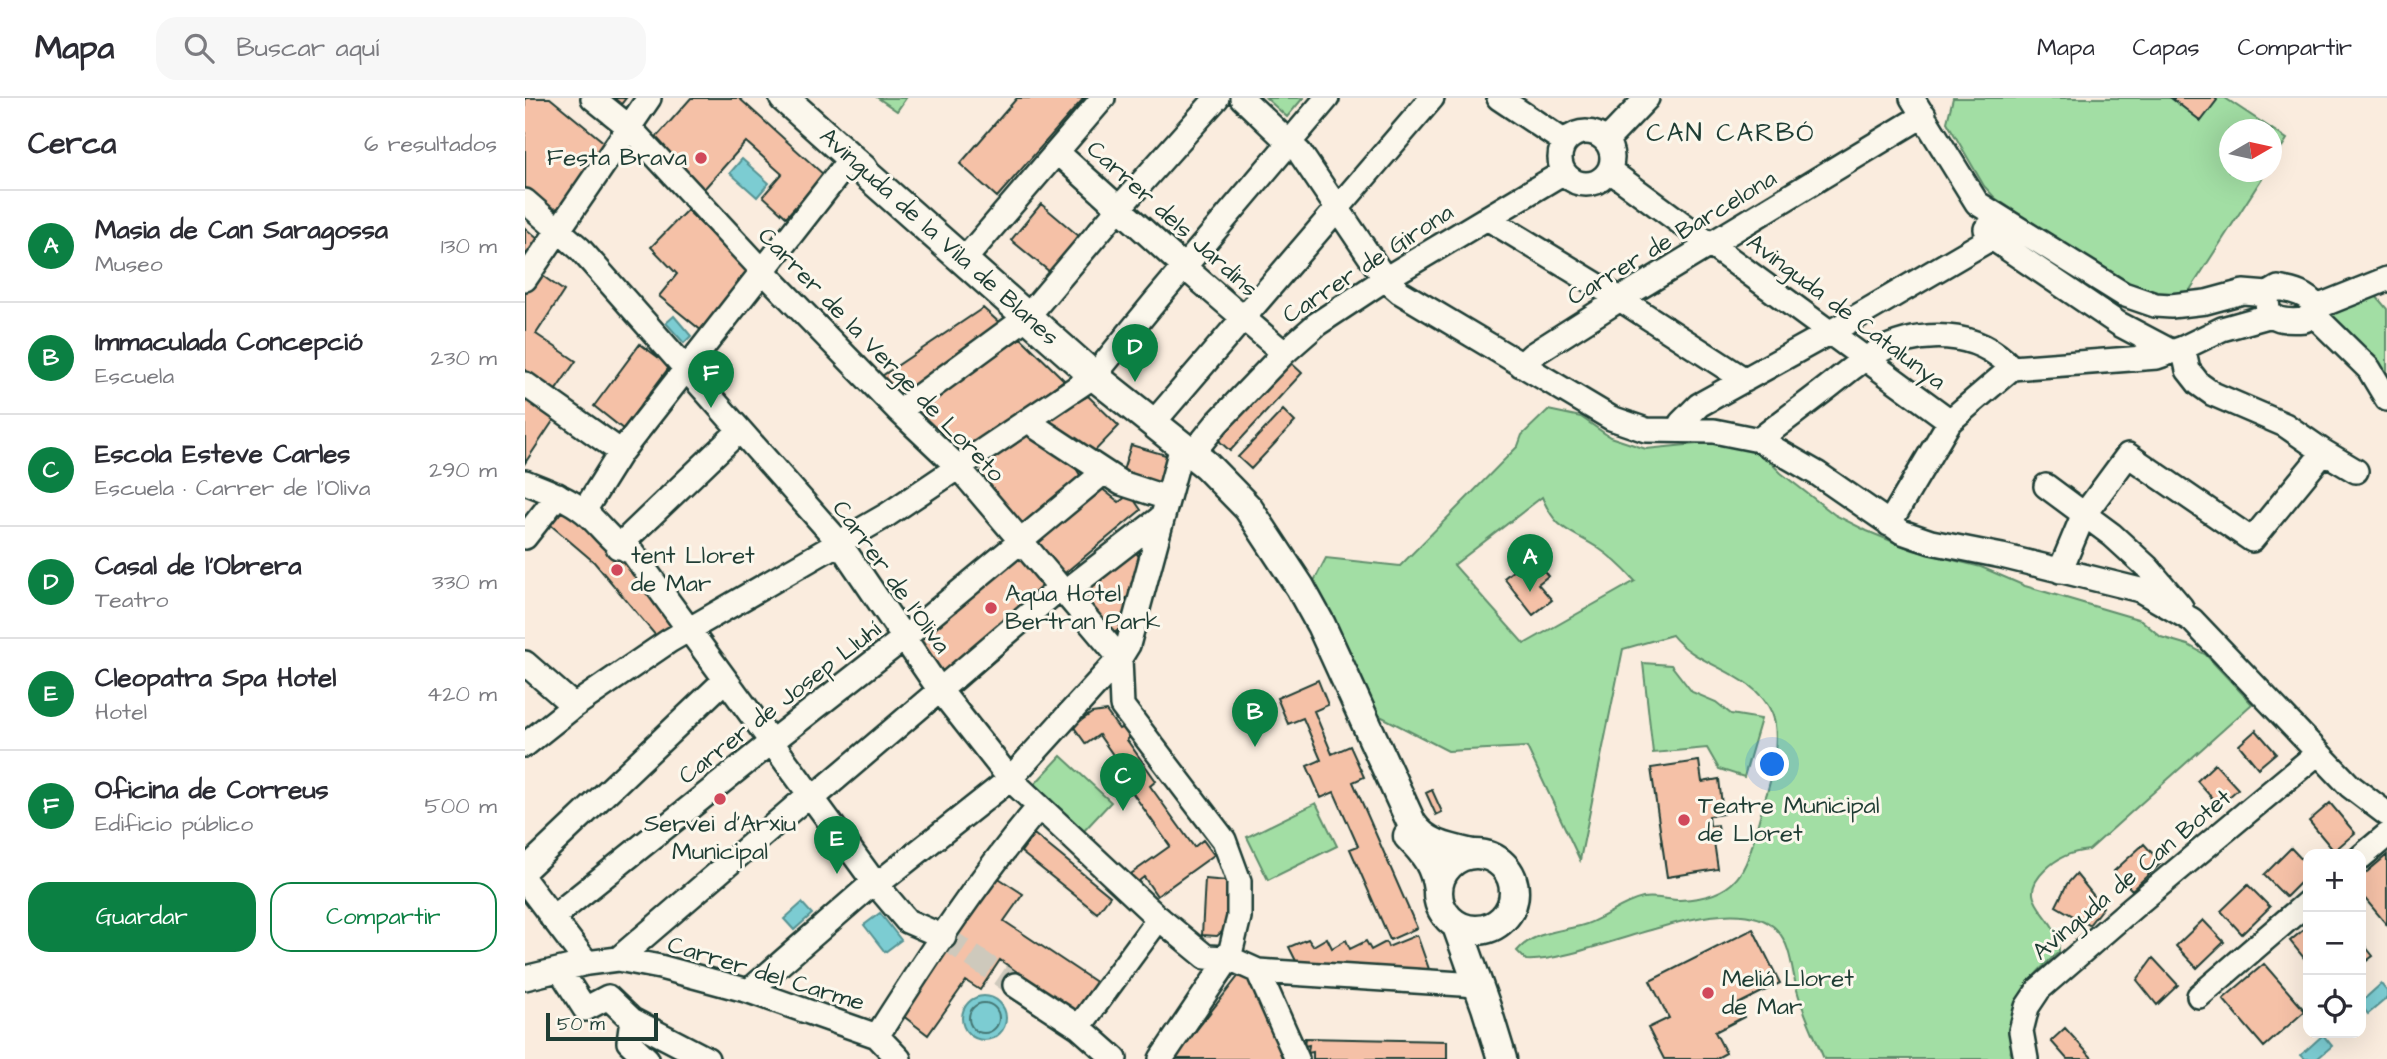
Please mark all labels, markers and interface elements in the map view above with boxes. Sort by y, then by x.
search box [156,17,646,80]
text: Mapa [35,25,114,71]
icon: search [180,29,218,67]
text: Buscar aquí [236,30,379,66]
text: Mapa [2037,31,2095,65]
text: Capas [2133,31,2199,65]
text: Compartir [2237,31,2352,65]
district label: CAN CARBÓ [1646,115,1816,151]
north arrow [2219,119,2282,182]
street label: Avinguda de la Vila de Blanes [811,120,1066,355]
text: Cerca [28,123,116,165]
text: 6 resultados [364,128,497,160]
street label: Carrer dels Jardins [1079,133,1265,305]
place label: Festa Brava [547,141,687,175]
marker: Festa Brava [693,150,709,166]
street label: Carrer de Barcelona [1561,162,1783,314]
street label: Carrer de Girona [1276,196,1460,332]
text: Masia de Can Saragossa [95,212,388,248]
street label: Carrer de la Verge de Loreto [749,220,1013,491]
street label: Avinguda de Catalunya [1739,226,1953,399]
text: A [44,230,58,262]
text: 130 m [441,230,497,262]
text: Museo [95,248,163,280]
text: Immaculada Concepció [95,324,363,360]
pin: D [1112,324,1158,382]
text: B [43,342,59,374]
text: 230 m [431,342,497,374]
pin: F [688,350,734,408]
text: Escuela [95,360,174,392]
text: Escola Esteve Carles [95,436,350,472]
text: C [43,454,59,486]
text: 290 m [429,454,497,486]
text: Escuela · Carrer de l'Oliva [95,472,370,504]
street label: Carrer de l'Oliva [824,493,958,661]
pin: A [1507,534,1553,592]
place label: tent Lloret de Mar [631,539,755,601]
text: Casal de l'Obrera [95,548,302,584]
marker: tent Lloret de Mar [609,562,625,578]
text: D [44,566,58,598]
text: 330 m [432,566,497,598]
place label: Aqua Hotel Bertran Park [1005,577,1161,639]
text: Teatro [95,584,168,616]
marker: Aqua Hotel Bertran Park [983,600,999,616]
street label: Carrer de Josep Lluhí [672,613,889,793]
text: Cleopatra Spa Hotel [95,660,336,696]
text: E [44,678,58,710]
text: 420 m [427,678,497,710]
pin: B [1232,689,1278,747]
text: Hotel [95,696,147,728]
your location [1755,747,1789,781]
pin: C [1100,753,1146,811]
text: Oficina de Correus [95,772,329,808]
street label: Avinguda de Can Botet [2025,781,2240,969]
place label: Teatre Municipal de Lloret [1698,789,1880,851]
text: F [43,790,59,822]
text: 500 m [425,790,497,822]
marker: Servei d'Arxiu Municipal [712,791,728,807]
place label: Servei d'Arxiu Municipal [644,807,796,869]
text: Edificio público [95,808,253,840]
marker: Teatre Municipal de Lloret [1676,812,1692,828]
pin: E [814,816,860,874]
map controls [2303,849,2366,1038]
button: + [2303,849,2366,912]
button: Guardar [28,882,256,952]
button: Compartir [270,882,497,952]
button: − [2303,912,2366,975]
street label: Carrer del Carme [663,928,869,1020]
place label: Meliá Lloret de Mar [1722,962,1854,1024]
button: locate [2303,975,2366,1038]
marker: Meliá Lloret de Mar [1700,985,1716,1001]
scale bar [546,1010,658,1042]
text: 50 m [557,1011,605,1038]

